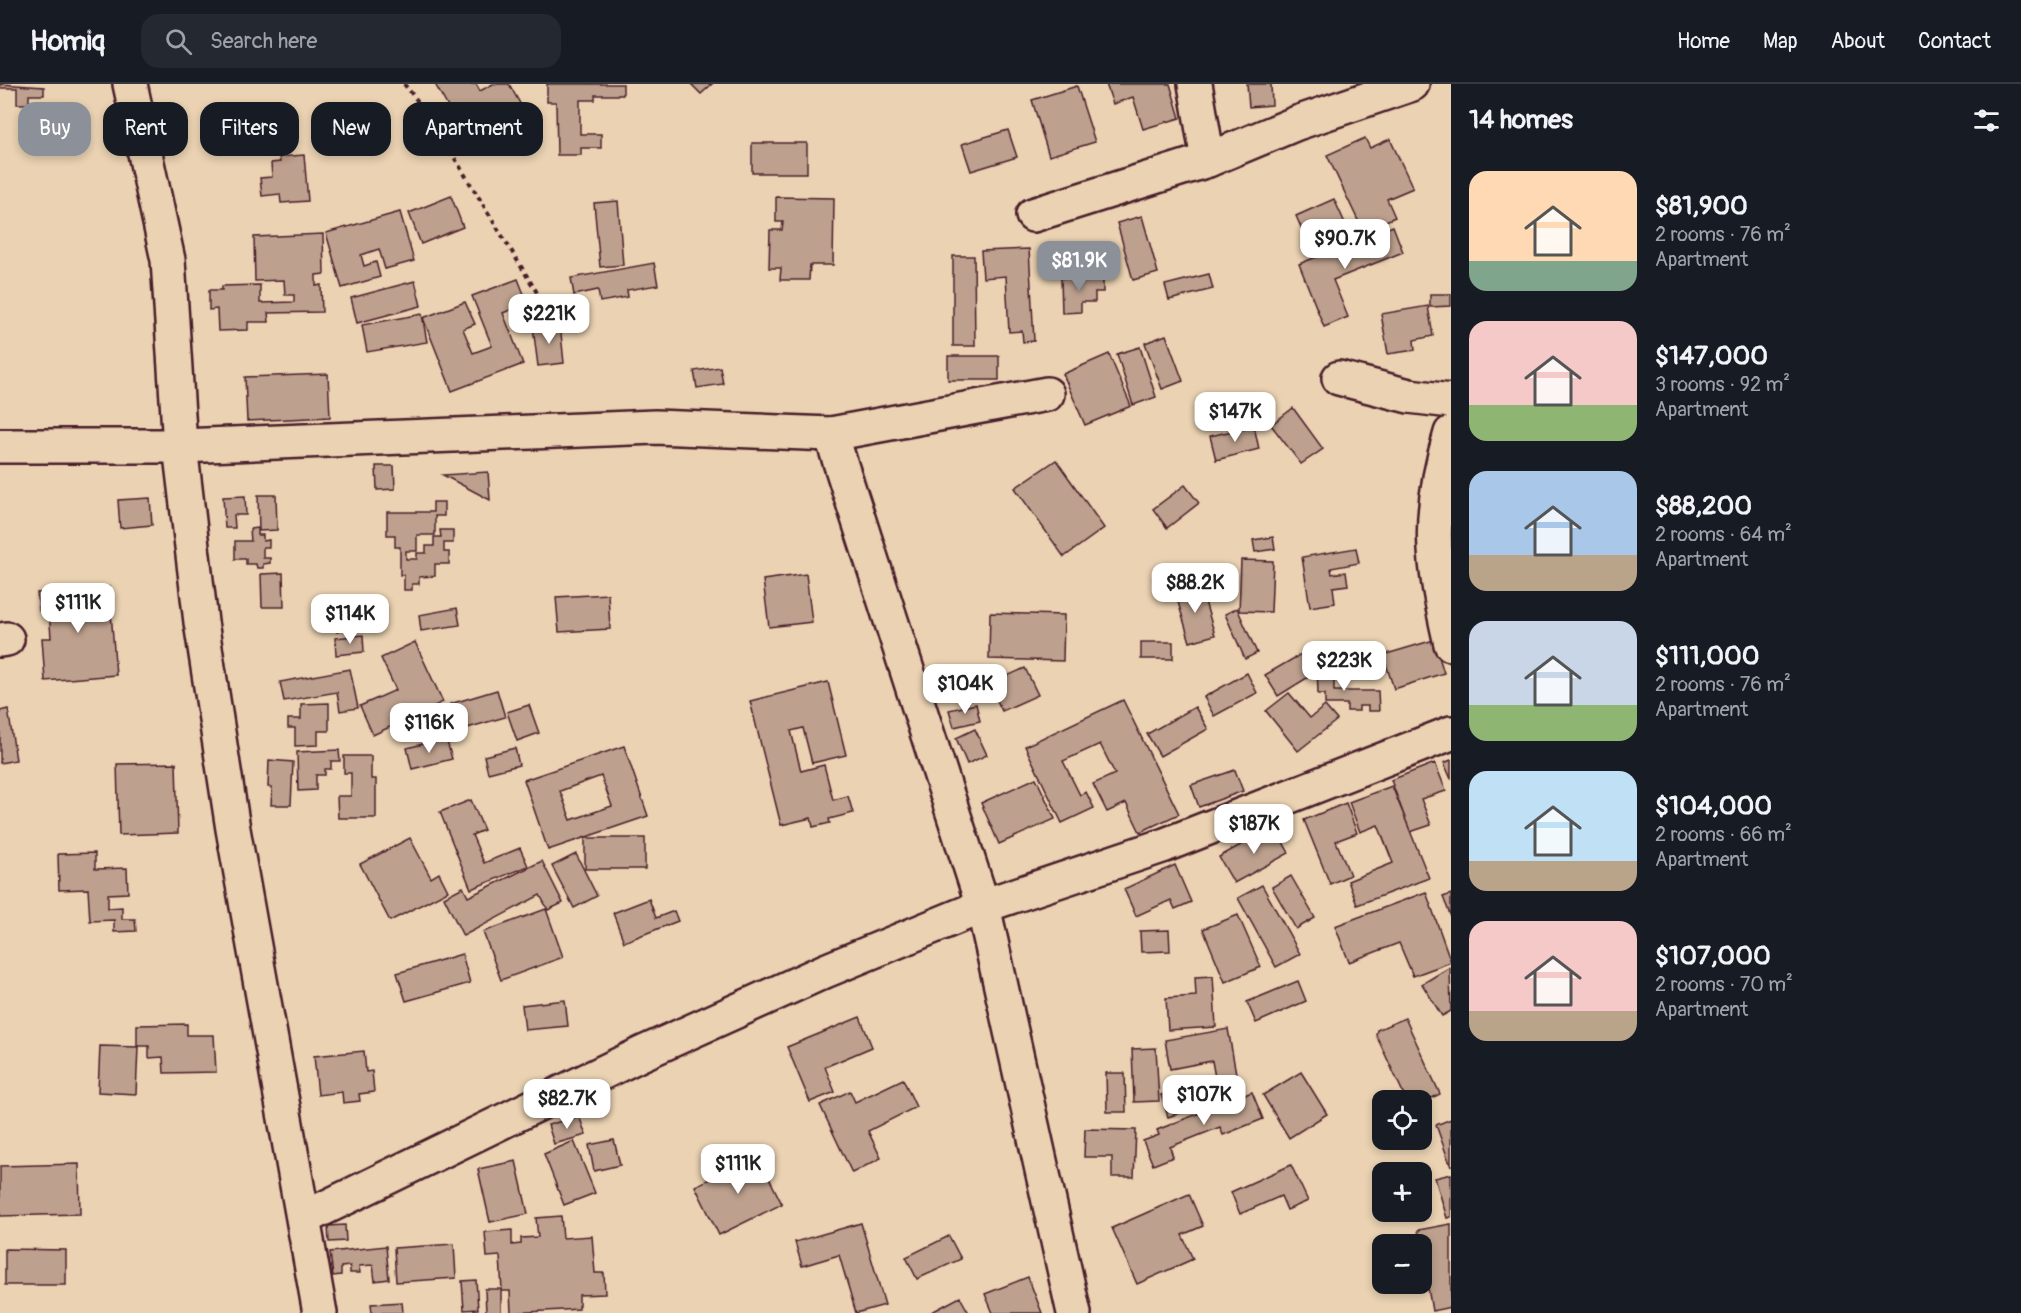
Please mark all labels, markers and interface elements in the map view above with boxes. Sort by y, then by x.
search box [141,14,561,68]
text: Homiq [30,24,105,59]
icon: search [162,25,195,58]
text: Search here [210,27,317,55]
text: Home [1677,28,1730,55]
text: Map [1763,28,1798,55]
text: About [1831,28,1885,55]
text: Contact [1918,28,1991,55]
chip: Buy [18,102,91,156]
chip: Rent [103,102,188,156]
chip: Filters [200,102,299,156]
chip: New [311,102,391,156]
chip: Apartment [403,102,543,156]
text: 14 homes [1469,104,1573,136]
icon: filters [1970,104,2003,137]
text: $81,900 [1655,190,1748,222]
icon: home [1517,195,1589,267]
pin: $90.7K [1296,219,1394,270]
text: 2 rooms · 76 m² [1655,222,1791,247]
text: $90.7K [1314,226,1376,251]
pin: $81.9K [1030,241,1128,292]
text: Apartment [1655,247,1748,272]
text: $81.9K [1051,248,1107,273]
pin: $221K [507,294,591,345]
text: $221K [522,301,576,326]
text: $147,000 [1655,340,1768,372]
icon: home [1517,345,1589,417]
text: 3 rooms · 92 m² [1655,372,1790,397]
pin: $147K [1193,392,1277,443]
text: Apartment [1655,397,1748,422]
text: $147K [1209,399,1261,424]
text: $88,200 [1655,490,1752,522]
icon: home [1517,495,1589,567]
text: 2 rooms · 64 m² [1655,522,1792,547]
text: Apartment [1655,547,1748,572]
pin: $88.2K [1146,563,1244,614]
text: $88.2K [1166,570,1224,595]
pin: $111K [36,583,120,634]
text: $111K [55,590,101,615]
pin: $114K [308,594,392,645]
text: $114K [325,601,375,626]
text: $111,000 [1655,640,1759,672]
pin: $223K [1302,641,1386,692]
icon: home [1517,645,1589,717]
text: $223K [1316,648,1372,673]
pin: $104K [923,664,1007,715]
text: $104K [937,671,993,696]
text: 2 rooms · 76 m² [1655,672,1791,697]
text: Apartment [1655,697,1748,722]
pin: $116K [387,703,471,754]
text: $116K [404,710,454,735]
text: $104,000 [1655,790,1772,822]
icon: home [1517,795,1589,867]
pin: $187K [1212,804,1296,855]
text: $187K [1228,811,1280,836]
text: 2 rooms · 66 m² [1655,822,1792,847]
text: Apartment [1655,847,1748,872]
text: $107,000 [1655,940,1771,972]
icon: home [1517,945,1589,1017]
text: 2 rooms · 70 m² [1655,972,1793,997]
text: Apartment [1655,997,1748,1022]
pin: $107K [1162,1075,1246,1126]
pin: $82.7K [518,1079,616,1130]
text: $107K [1177,1082,1231,1107]
text: $82.7K [537,1086,597,1111]
map controls [1372,1090,1432,1294]
button: locate [1372,1090,1432,1150]
pin: $111K [696,1144,780,1195]
text: $111K [715,1151,761,1176]
button: + [1372,1162,1432,1222]
button: − [1372,1234,1432,1294]

